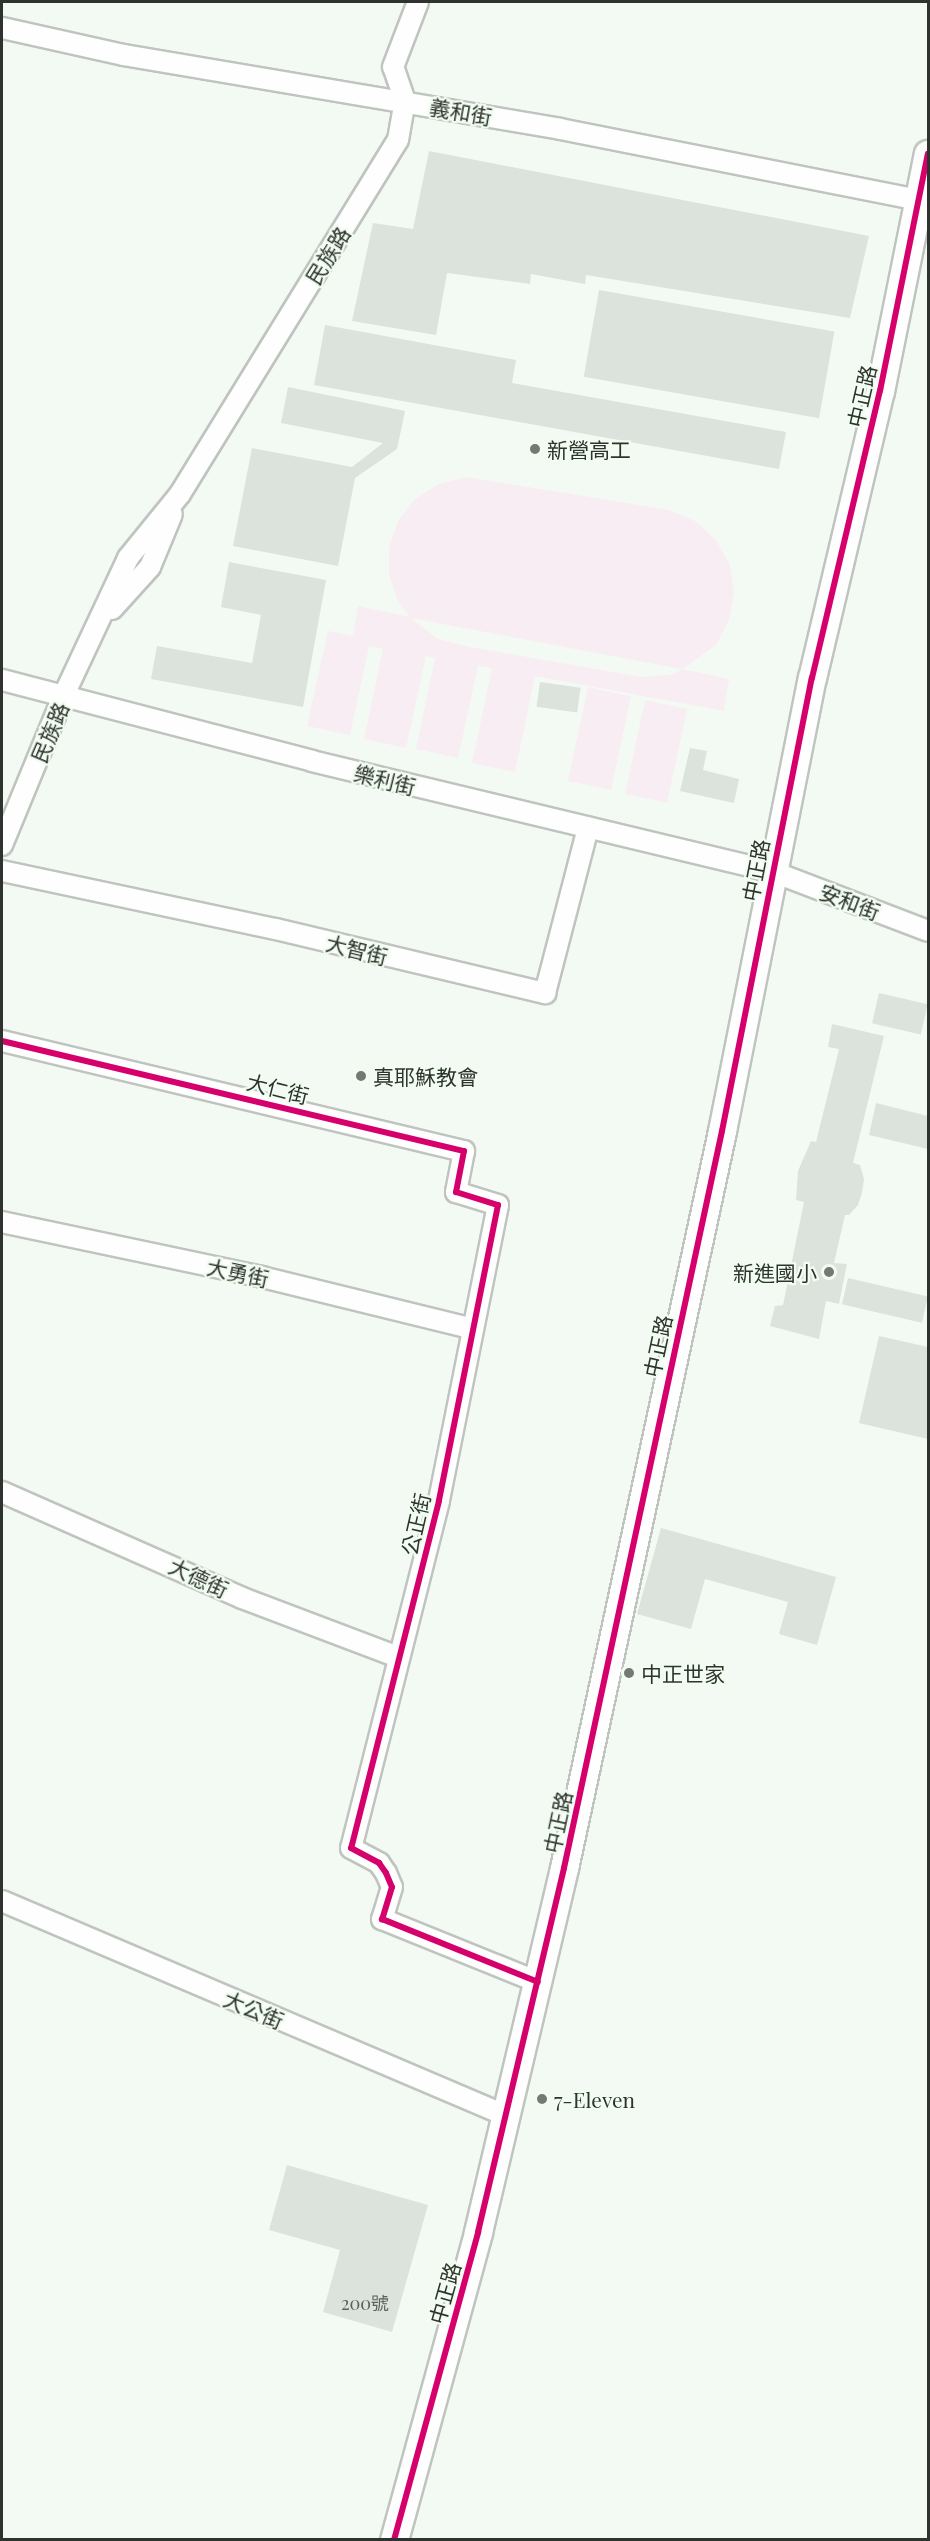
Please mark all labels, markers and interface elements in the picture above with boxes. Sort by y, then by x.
street label: 義和街 [428,93,494,129]
street label: 民族路 [300,222,354,288]
street label: 中正路 [842,362,880,430]
place label: 新營高工 [547,436,631,462]
marker: 新營高工 [528,442,542,456]
street label: 民族路 [25,698,73,766]
street label: 樂利街 [351,759,419,799]
street label: 中正路 [737,837,773,903]
street label: 安和街 [816,878,884,924]
street label: 大智街 [323,929,391,969]
place label: 真耶穌教會 [373,1063,478,1089]
street label: 大仁街 [244,1068,312,1108]
marker: 真耶穌教會 [354,1069,368,1083]
street label: 大勇街 [205,1253,271,1291]
place label: 新進國小 [733,1259,817,1285]
marker: 新進國小 [822,1265,836,1279]
street label: 中正路 [638,1313,676,1379]
street label: 公正街 [396,1490,434,1558]
street label: 大德街 [165,1552,233,1602]
place label: 中正世家 [641,1660,725,1686]
marker: 中正世家 [622,1666,636,1680]
street label: 中正路 [538,1789,576,1855]
street label: 大公街 [220,1985,288,2033]
place label: 7-Eleven [554,2086,635,2112]
marker: 7-Eleven [535,2092,549,2106]
street label: 中正路 [423,2259,465,2327]
house number: 200號 [341,2292,389,2314]

